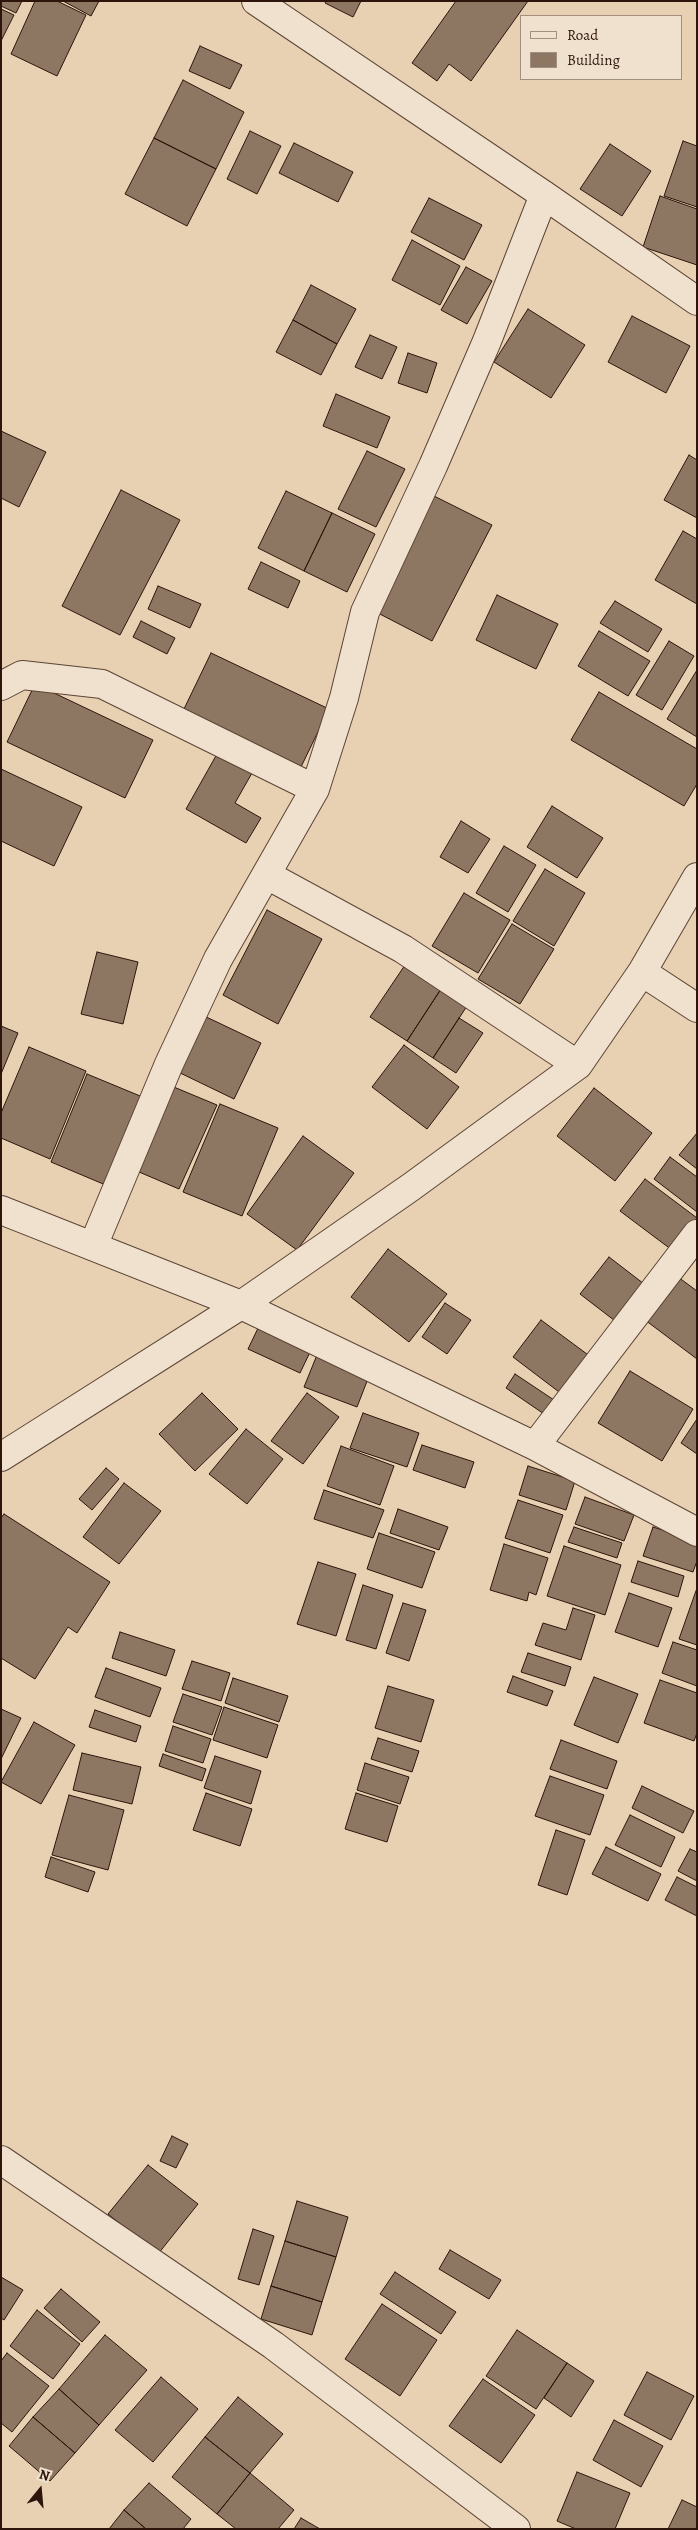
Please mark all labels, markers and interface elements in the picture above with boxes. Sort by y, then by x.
legend [520,15,683,80]
text: Road [567,25,598,45]
text: Building [567,50,620,70]
north arrow [15,2465,65,2515]
text: N [37,2465,52,2486]

